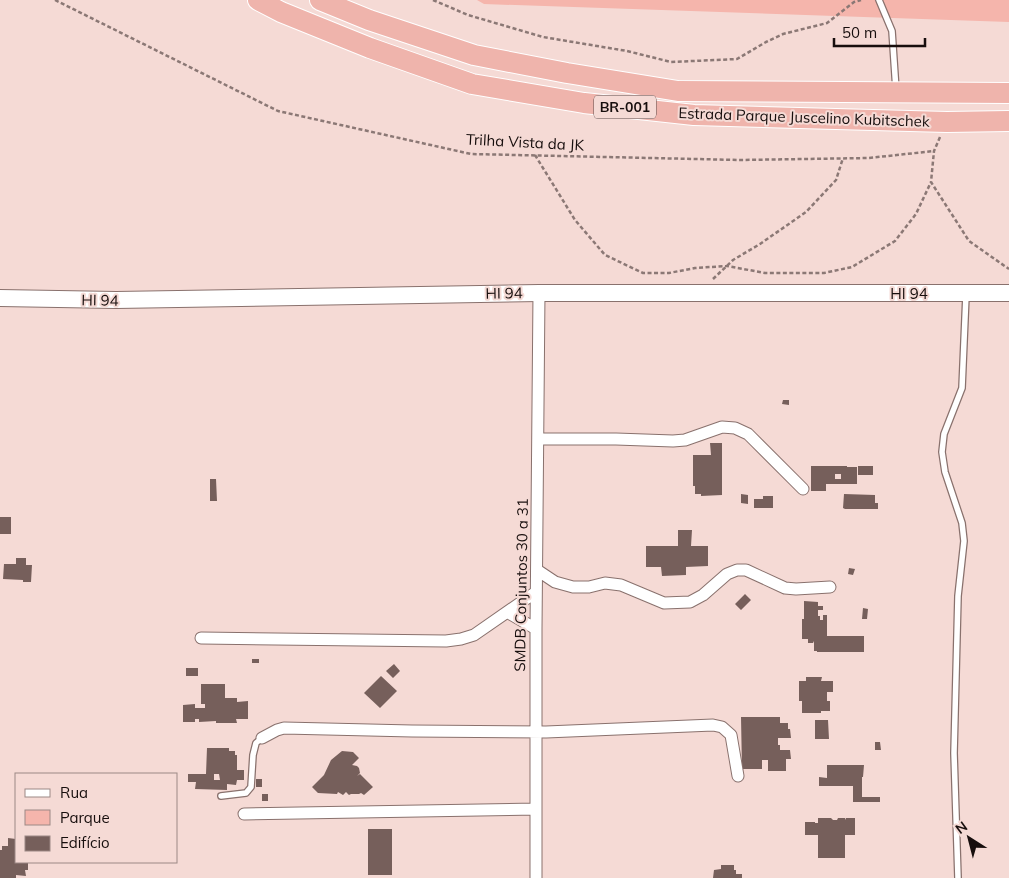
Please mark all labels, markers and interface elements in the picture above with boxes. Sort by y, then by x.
scale bar [834,15,925,47]
text: 50 m [842,23,877,42]
road number: BR-001 [594,95,656,118]
street label: Estrada Parque Juscelino Kubitschek [678,103,930,131]
street label: Trilha Vista da JK [466,129,585,155]
street label: HI 94 [485,283,523,303]
street label: HI 94 [890,284,928,303]
street label: HI 94 [81,290,119,310]
street label: SMDB Conjuntos 30 a 31 [510,498,532,672]
legend [15,773,178,863]
text: Rua [60,783,88,802]
text: Parque [60,808,110,827]
north arrow [944,813,994,863]
text: N [952,817,971,838]
text: Edifício [60,833,110,852]

